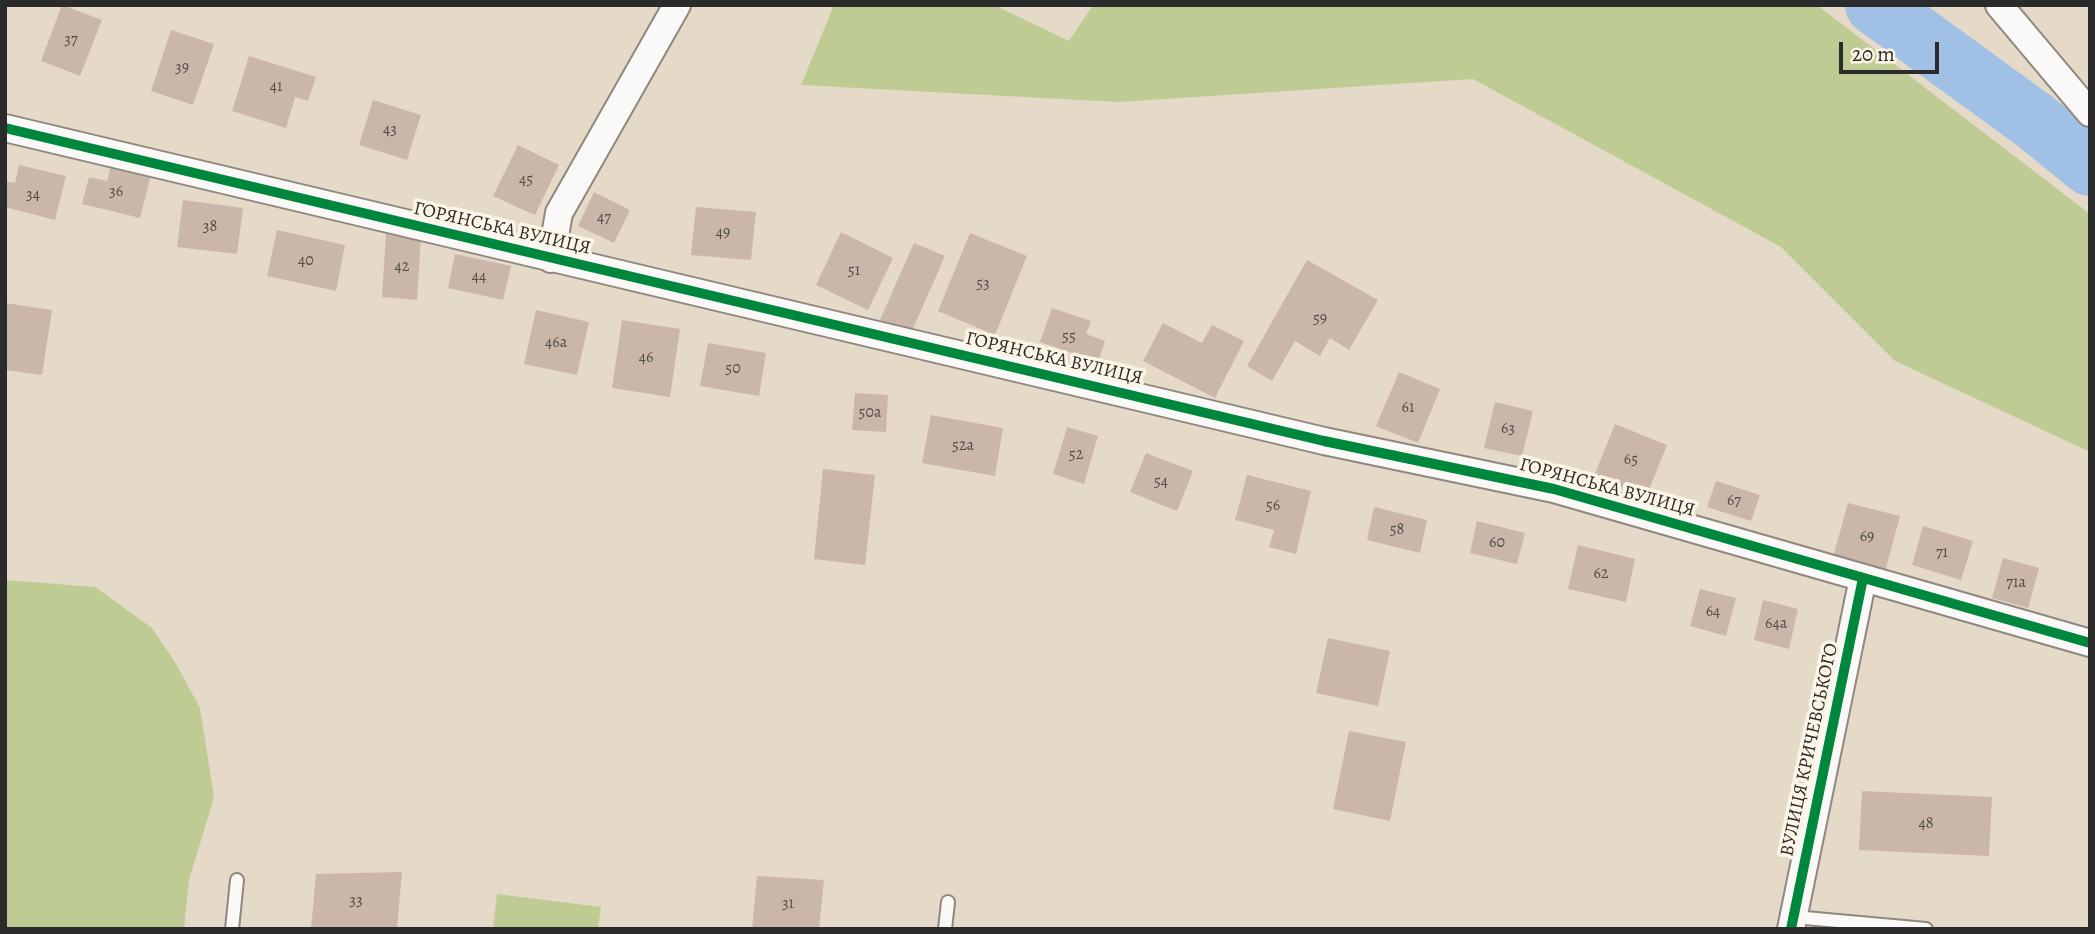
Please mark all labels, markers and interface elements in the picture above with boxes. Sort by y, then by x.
scale bar [1843,28,1943,72]
house number: 37 [64,30,78,50]
text: 20 m [1852,40,1895,68]
house number: 39 [175,58,189,78]
house number: 41 [270,77,282,97]
house number: 43 [383,120,397,140]
house number: 45 [519,170,533,190]
house number: 36 [109,182,123,202]
house number: 34 [26,185,40,205]
street label: ГОРЯНСЬКА ВУЛИЦЯ [411,198,593,260]
house number: 47 [597,208,611,228]
house number: 38 [203,217,217,237]
house number: 49 [716,223,730,243]
house number: 40 [298,251,314,271]
house number: 42 [395,257,409,277]
house number: 51 [848,261,860,281]
house number: 44 [472,267,486,287]
house number: 53 [976,274,990,294]
house number: 59 [1313,309,1327,329]
house number: 55 [1062,327,1076,347]
street label: ГОРЯНСЬКА ВУЛИЦЯ [963,328,1145,390]
house number: 46а [545,333,567,353]
house number: 46 [639,348,653,368]
house number: 50 [725,359,741,379]
house number: 61 [1402,398,1414,418]
house number: 50а [859,403,881,423]
house number: 63 [1501,419,1515,439]
house number: 52а [952,436,974,456]
house number: 52 [1069,445,1083,465]
house number: 65 [1624,450,1638,470]
street label: ГОРЯНСЬКА ВУЛИЦЯ [1517,454,1697,522]
house number: 54 [1154,472,1168,492]
house number: 67 [1727,491,1741,511]
house number: 56 [1266,496,1280,516]
house number: 58 [1390,520,1404,540]
house number: 69 [1860,527,1874,547]
house number: 60 [1489,533,1505,553]
house number: 71 [1936,543,1948,563]
house number: 62 [1594,564,1608,584]
house number: 71а [2006,573,2026,593]
house number: 64 [1706,602,1720,622]
house number: 64а [1765,614,1787,634]
street label: ВУЛИЦЯ КРИЧЕВСЬКОГО [1776,641,1844,859]
house number: 48 [1918,814,1934,834]
house number: 33 [349,891,363,911]
house number: 31 [782,894,794,914]

